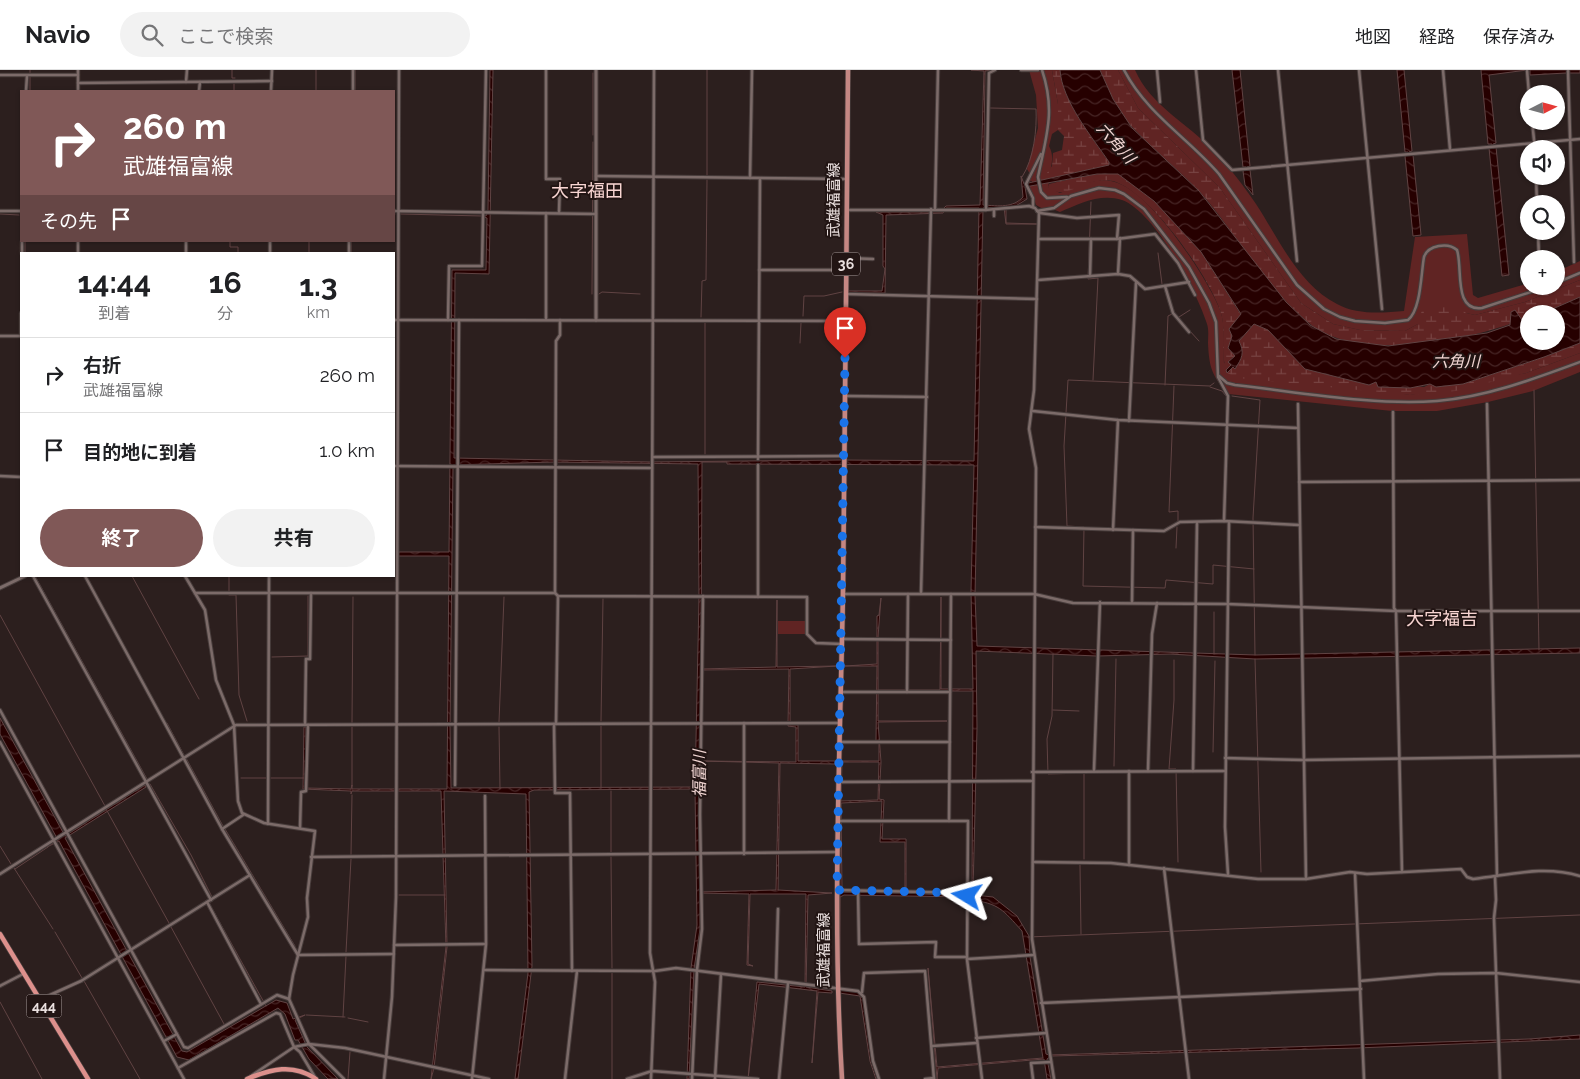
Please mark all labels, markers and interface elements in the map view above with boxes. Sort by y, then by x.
search box [120,12,470,57]
text: Navio [25,20,90,49]
icon: search [138,21,166,49]
text: ここで検索 [178,25,273,47]
text: 地図 [1355,26,1391,47]
text: 経路 [1419,26,1455,47]
text: 保存済み [1483,26,1555,47]
north arrow [1520,85,1565,130]
map controls [1520,85,1565,350]
text: 260 m [123,106,226,147]
icon: right [40,110,105,175]
water label: 六角川 [1093,119,1140,169]
button: sound [1520,140,1565,185]
text: 武雄福富線 [123,153,233,179]
street label: 武雄福富線 [825,162,843,238]
district label: 大字福田 [551,180,623,201]
button: search [1520,195,1565,240]
icon: arrive [107,205,135,233]
text: その先 [40,210,97,232]
button: + [1520,250,1565,295]
road number: 36 [832,252,860,275]
text: 14:44 [78,265,151,300]
text: 16 [209,265,242,300]
text: 1.3 [299,268,337,303]
text: km [307,303,330,322]
text: 到着 [98,304,130,323]
text: 分 [217,304,233,323]
button: − [1520,305,1565,350]
pin [824,307,866,358]
icon: arrive [831,314,859,342]
water label: 六角川 [1432,352,1482,371]
text: 右折 [83,354,121,376]
icon: right [40,361,68,389]
text: 260 m [320,364,375,386]
text: 武雄福富線 [83,381,163,400]
icon: arrive [40,436,68,464]
text: 1.0 km [319,439,375,461]
text: 目的地に到着 [83,441,197,463]
button: 終了 [40,509,203,567]
button: 共有 [213,509,375,567]
district label: 大字福吉 [1406,608,1478,629]
water label: 福富川 [690,748,709,798]
position arrow [940,869,992,921]
street label: 武雄福富線 [815,912,833,988]
road number: 444 [27,994,62,1018]

